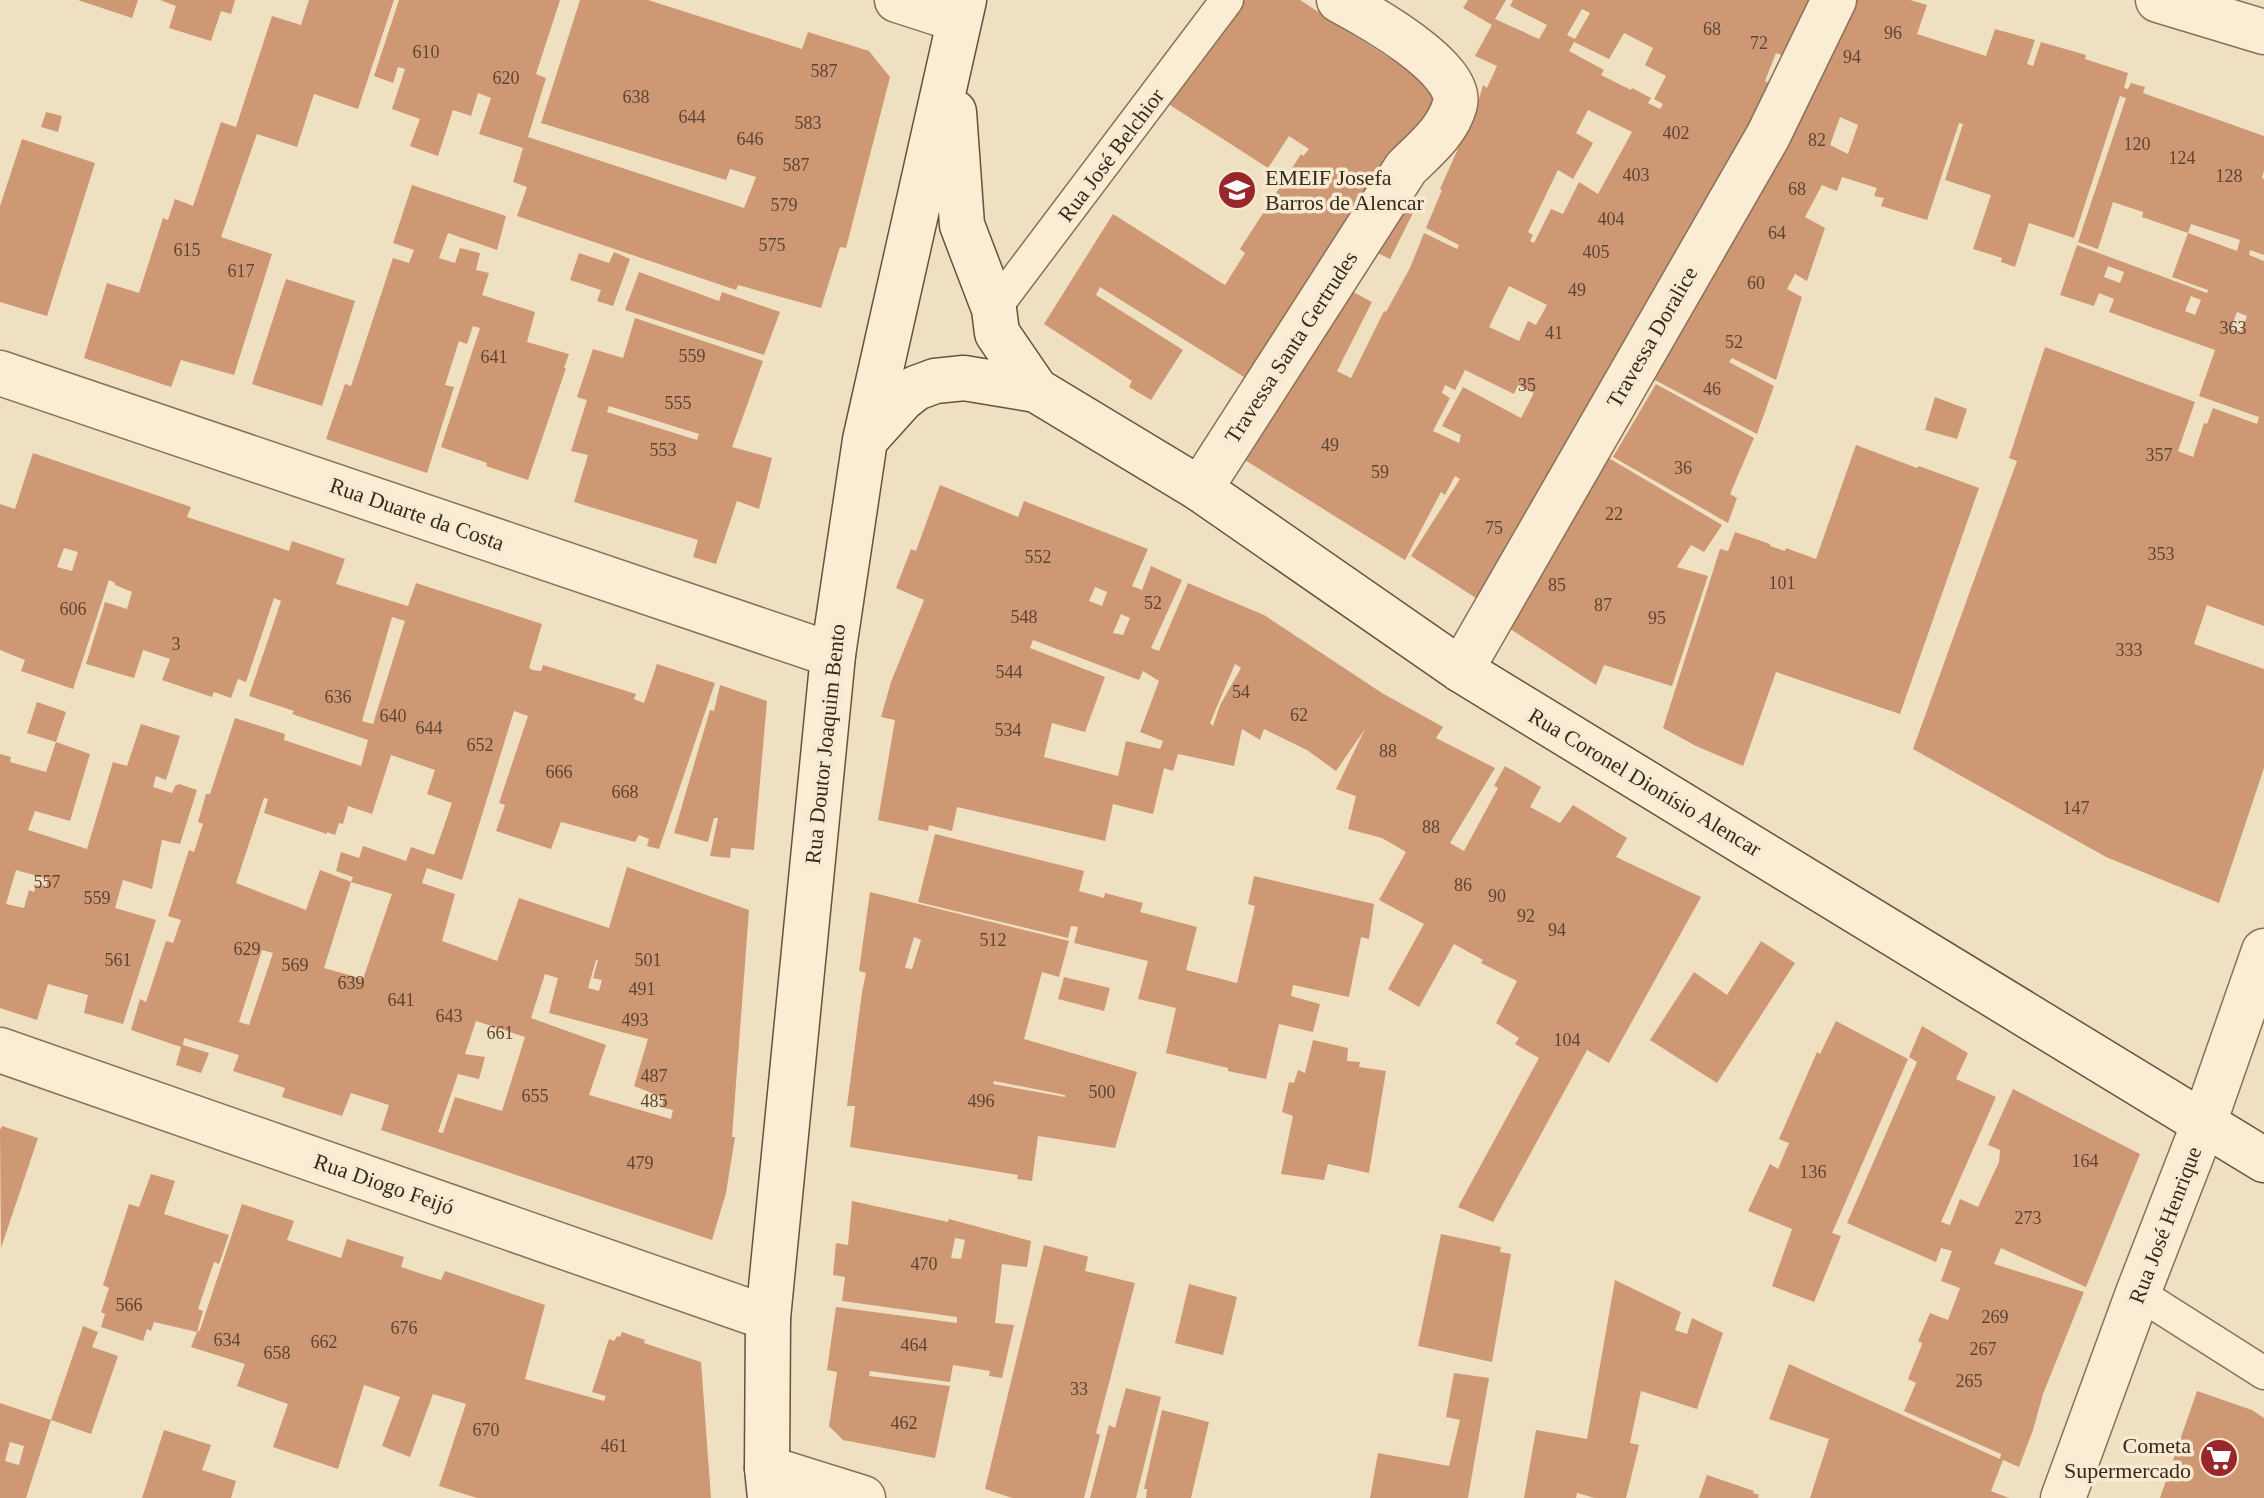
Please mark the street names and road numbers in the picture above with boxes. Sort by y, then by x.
street label: Rua José Belchior [1053,83,1170,226]
street label: Travessa Santa Gertrudes [1220,246,1362,448]
street label: Travessa Doralice [1602,262,1702,412]
street label: Rua Duarte da Costa [327,472,508,556]
street label: Rua Doutor Joaquim Bento [800,623,850,865]
street label: Rua Coronel Dionísio Alencar [1524,703,1766,862]
street label: Rua José Henrique [2124,1143,2206,1307]
street label: Rua Diogo Feijó [311,1148,457,1220]

